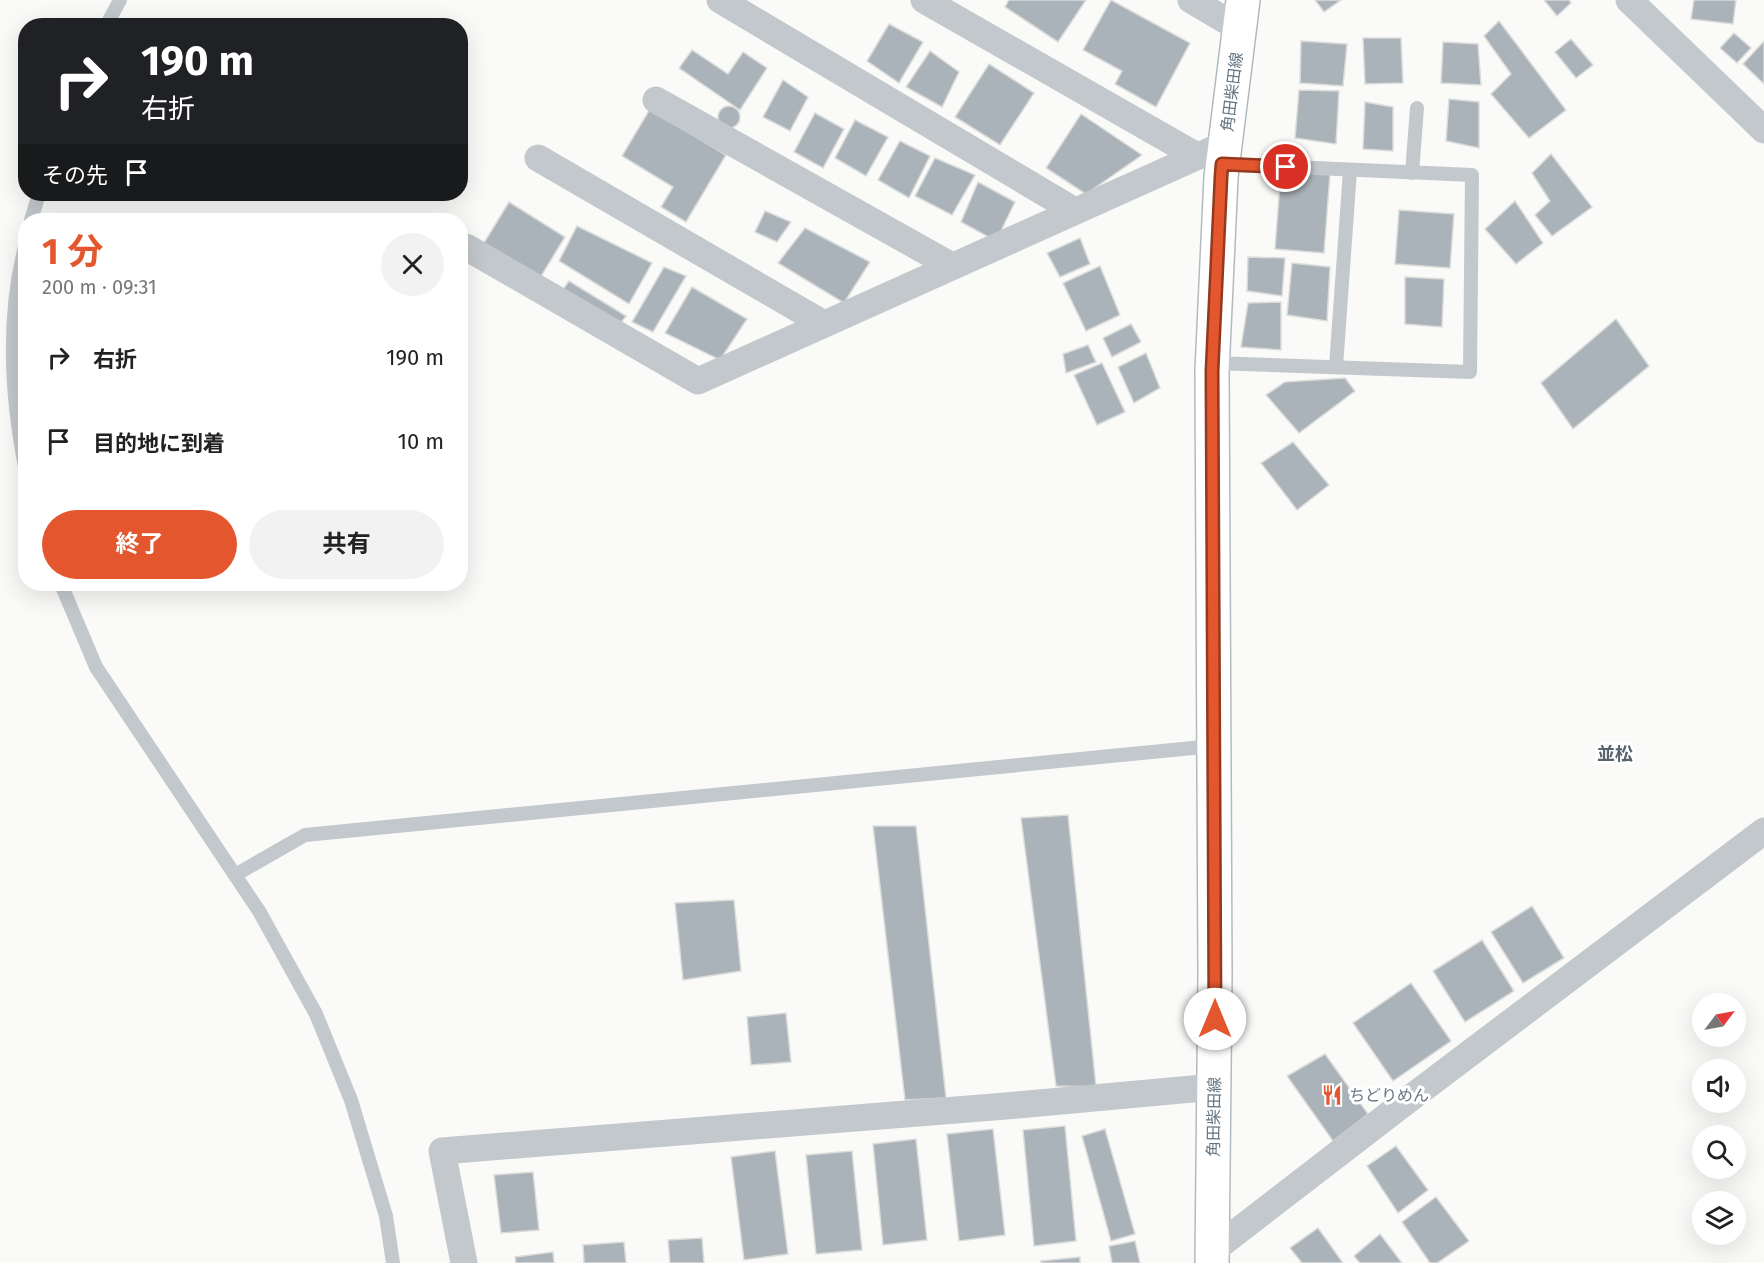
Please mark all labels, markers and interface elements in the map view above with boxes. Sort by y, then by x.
text: 190 m [141,36,254,86]
icon: right [42,42,120,120]
street label: 角田柴田線 [1218,51,1246,133]
text: 右折 [141,93,195,125]
pin [1260,141,1311,192]
icon: arrive [1269,150,1302,183]
icon: arrive [120,156,153,189]
text: その先 [42,162,108,189]
text: 1 分 [42,230,103,274]
button: close [381,233,444,296]
text: 200 m · 09:31 [42,275,157,299]
icon: right [42,341,75,374]
text: 190 m [386,344,444,371]
text: 右折 [93,346,137,373]
icon: arrive [42,425,75,458]
text: 10 m [398,428,444,455]
text: 目的地に到着 [93,430,225,457]
button: 終了 [42,510,237,579]
button: 共有 [249,510,444,579]
district label: 並松 [1597,743,1633,765]
position arrow [1183,987,1247,1051]
north arrow [1692,993,1746,1047]
map controls [1692,993,1746,1245]
button: sound [1692,1059,1746,1113]
street label: 角田柴田線 [1204,1077,1224,1157]
restaurant icon: ちどりめん [1320,1083,1344,1107]
place label: ちどりめん [1349,1086,1429,1105]
button: search [1692,1125,1746,1179]
button: layers [1692,1191,1746,1245]

